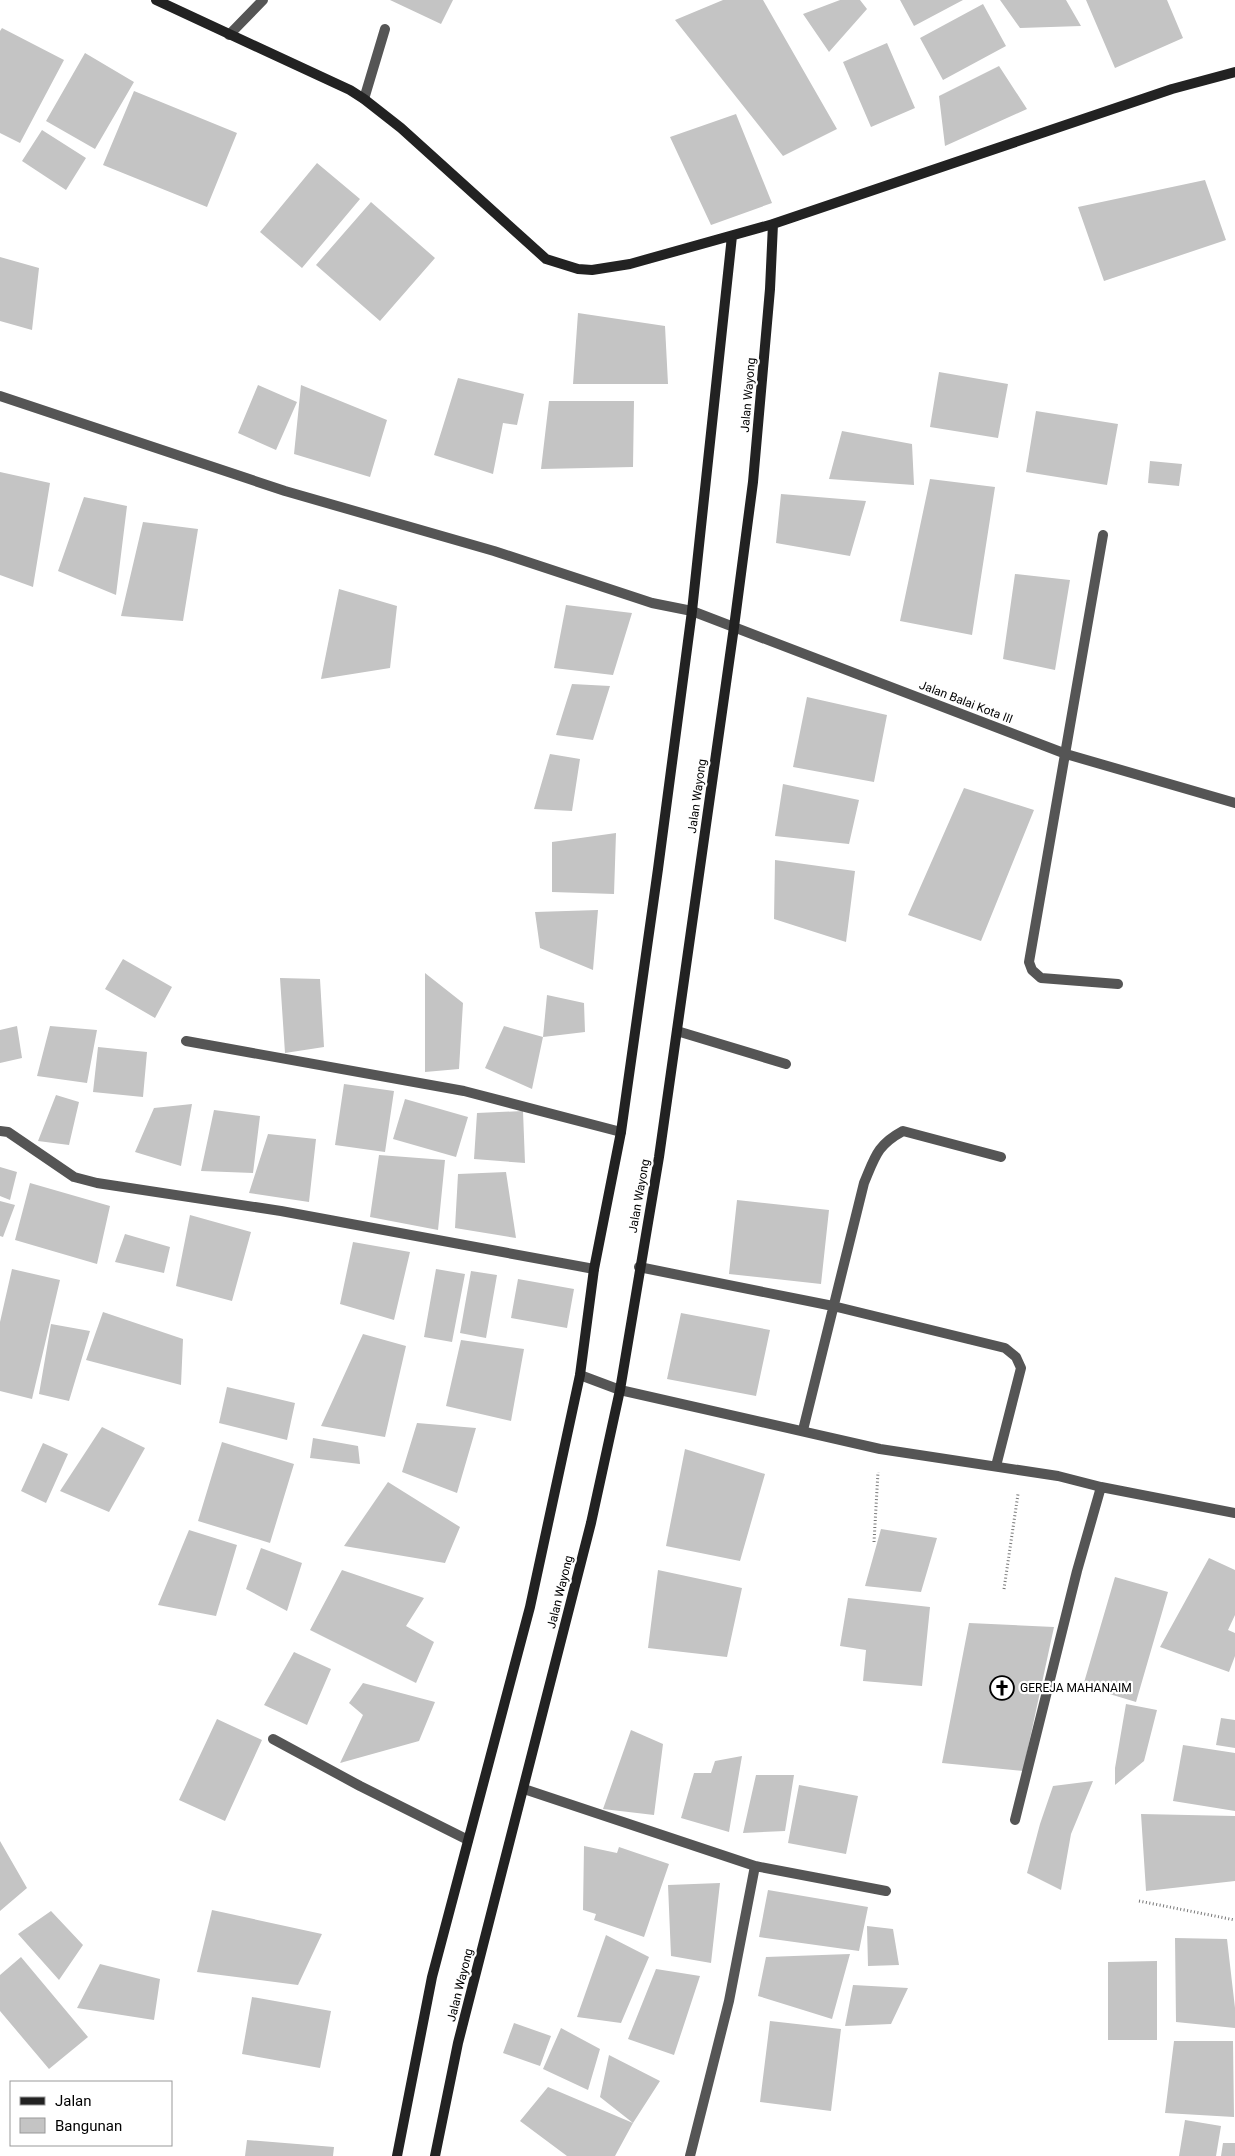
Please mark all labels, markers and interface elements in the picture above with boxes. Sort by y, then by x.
street label: Jalan Wayong [738,357,758,433]
street label: Jalan Balai Kota III [917,678,1015,726]
street label: Jalan Wayong [685,758,709,834]
street label: Jalan Wayong [626,1158,652,1234]
street label: Jalan Wayong [544,1554,576,1630]
church icon: GEREJA MAHANAIM [989,1675,1015,1701]
place label: GEREJA MAHANAIM [1020,1681,1132,1695]
street label: Jalan Wayong [444,1947,476,2023]
legend [10,2081,172,2146]
text: Jalan [55,2092,92,2110]
text: Bangunan [55,2117,122,2135]

